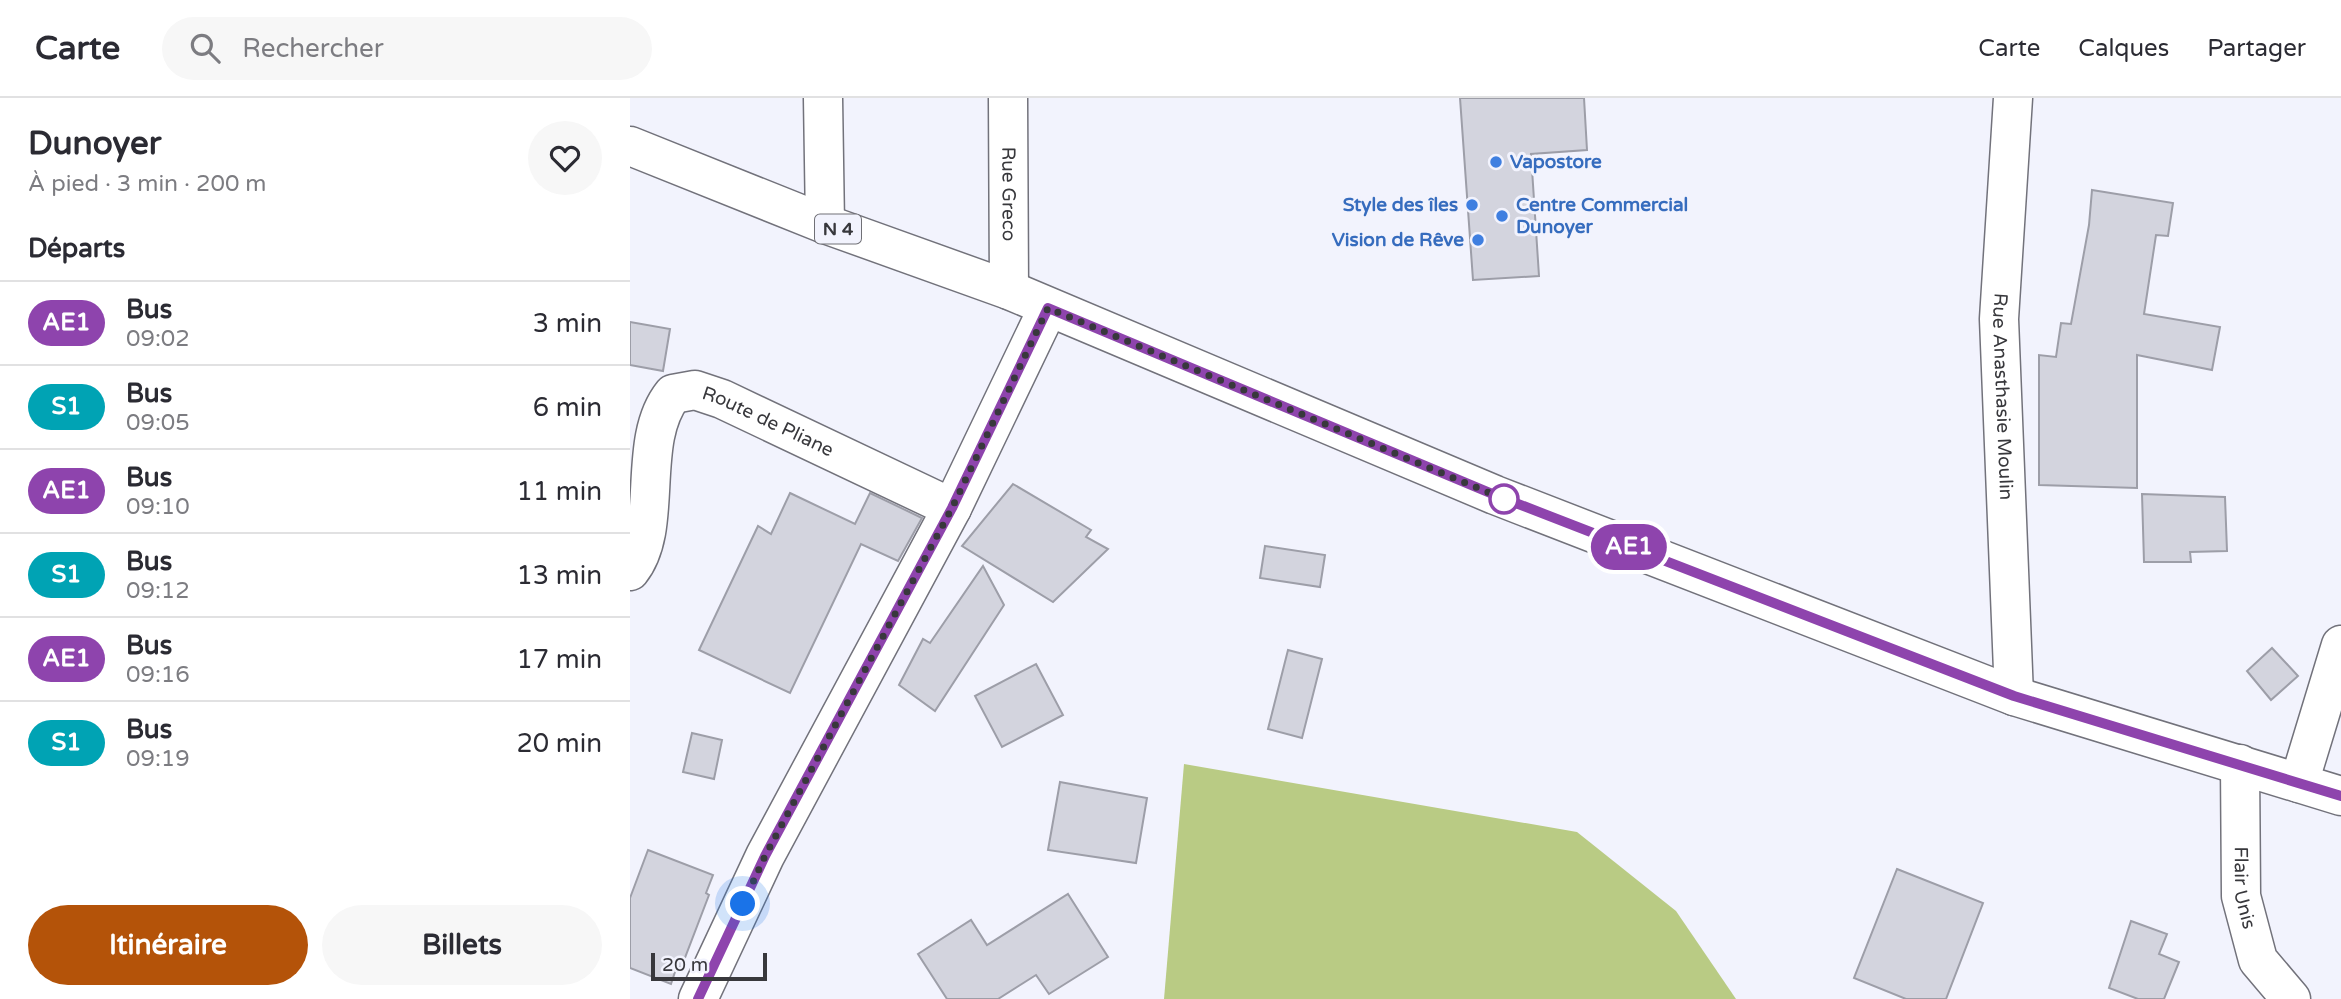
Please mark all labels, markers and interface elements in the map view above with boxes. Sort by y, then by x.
search box [162,17,652,80]
text: Carte [35,29,120,68]
icon: search [186,29,224,67]
text: Rechercher [242,33,384,64]
text: Carte [1978,34,2040,63]
text: Calques [2078,34,2169,63]
text: Partager [2207,34,2306,63]
button: heart [528,121,602,195]
text: Dunoyer [28,124,161,163]
street label: Rue Greco [997,147,1020,241]
place label: Vapostore [1510,151,1602,174]
marker: Vapostore [1488,154,1504,170]
text: À pied · 3 min · 200 m [28,170,267,198]
place label: Style des îles [1343,194,1458,217]
place label: Centre Commercial Dunoyer [1516,194,1688,239]
marker: Style des îles [1464,197,1480,213]
marker: Centre Commercial Dunoyer [1494,208,1510,224]
road number: N 4 [815,214,861,244]
place label: Vision de Rêve [1332,229,1464,251]
marker: Vision de Rêve [1470,232,1486,248]
text: Départs [28,233,125,264]
street label: Rue Anasthasie Moulin [1988,292,2017,501]
text: Bus [126,294,172,325]
text: AE1 [42,308,91,337]
text: 3 min [533,308,602,339]
text: 09:02 [126,325,190,353]
text: Bus [126,378,172,409]
street label: Route de Pliane [699,382,837,461]
text: S1 [52,392,81,421]
text: 6 min [533,392,602,423]
text: 09:05 [126,409,190,437]
text: Bus [126,462,172,493]
text: AE1 [42,476,91,505]
text: 11 min [516,476,602,507]
unlabelled marker [1489,484,1519,514]
text: 09:10 [126,493,190,521]
line badge: AE1 [1589,524,1669,570]
text: AE1 [1605,532,1653,561]
text: Bus [126,546,172,577]
text: S1 [52,560,81,589]
text: 13 min [516,560,602,591]
text: 09:12 [126,577,190,605]
text: Bus [126,630,172,661]
text: AE1 [42,644,91,673]
text: 17 min [516,644,602,675]
text: 09:16 [126,661,190,689]
text: Bus [126,714,172,745]
text: S1 [52,728,81,757]
text: 20 min [516,728,602,759]
text: 09:19 [126,745,190,773]
street label: Flair Unis [2229,846,2260,931]
your location [725,886,760,921]
button: Itinéraire [28,905,308,985]
button: Billets [322,905,602,985]
scale bar [651,950,766,982]
text: 20 m [662,954,708,976]

